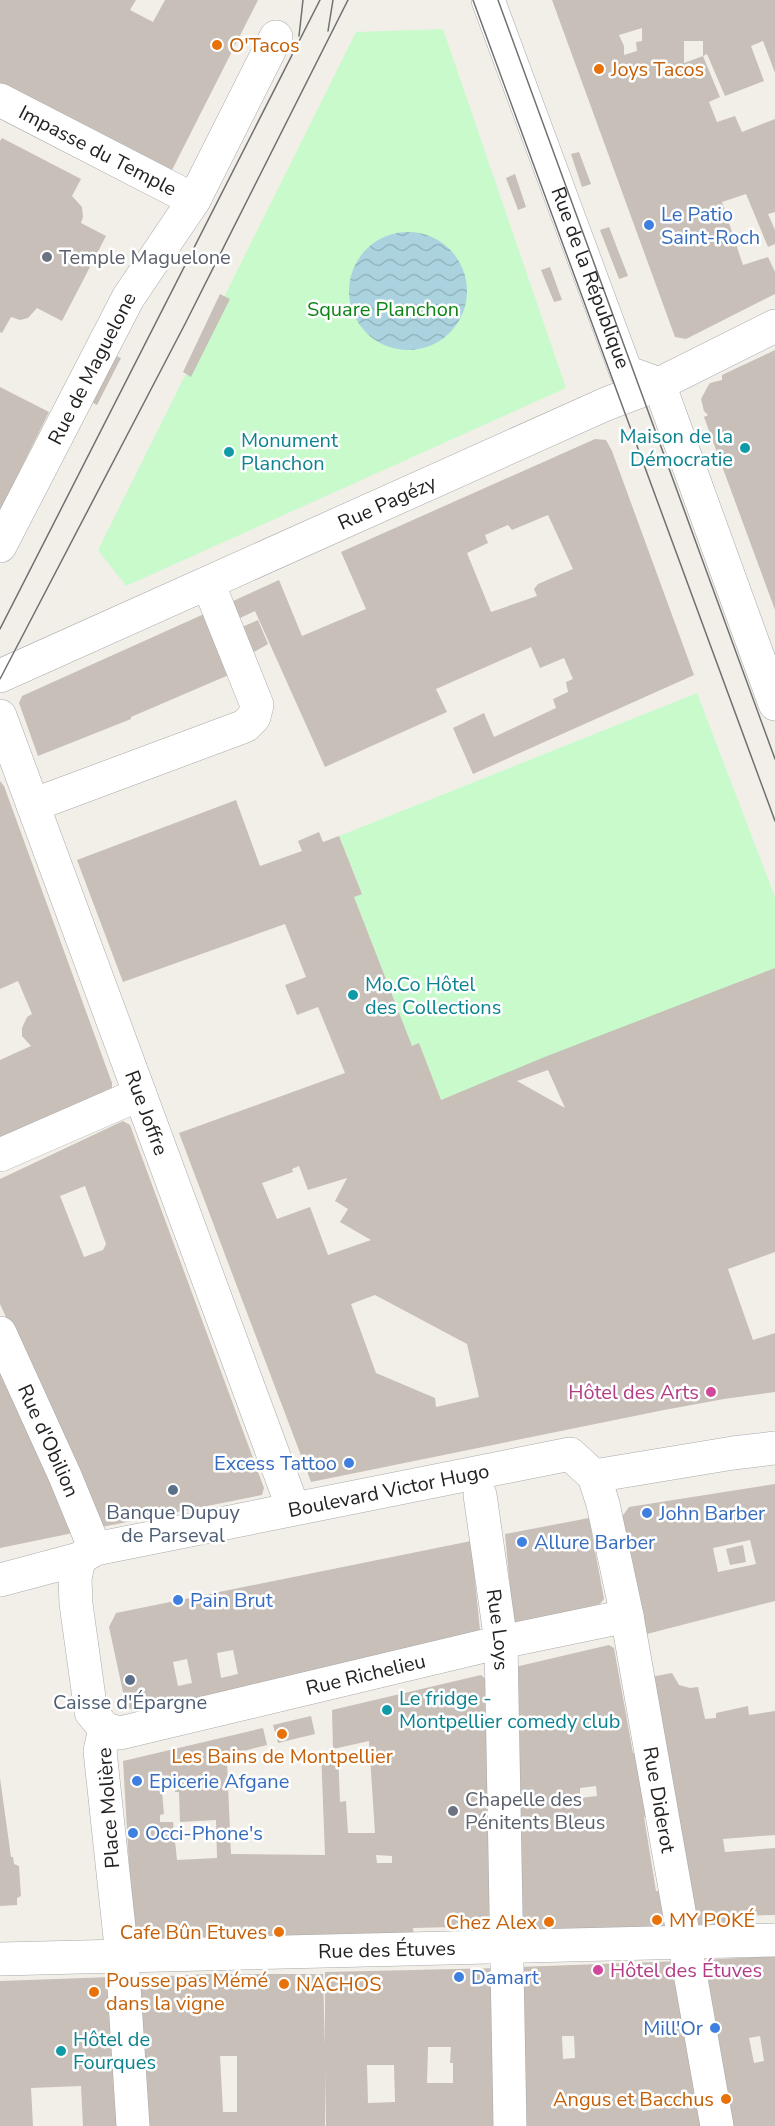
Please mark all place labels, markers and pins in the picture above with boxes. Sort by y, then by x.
place label: O'Tacos [229,32,300,59]
marker: O'Tacos [210,38,224,52]
place label: Joys Tacos [610,56,704,83]
marker: Joys Tacos [592,62,606,76]
place label: Le Patio Saint-Roch [661,201,760,251]
marker: Le Patio Saint-Roch [642,218,656,232]
place label: Temple Maguelone [59,244,231,271]
marker: Temple Maguelone [40,250,54,264]
place label: Maison de la Démocratie [619,423,733,473]
place label: Monument Planchon [241,427,339,477]
marker: Maison de la Démocratie [738,441,752,455]
marker: Monument Planchon [222,445,236,459]
place label: Mo.Co Hôtel des Collections [365,971,501,1021]
marker: Mo.Co Hôtel des Collections [346,988,360,1002]
place label: Hôtel des Arts [568,1379,699,1406]
marker: Hôtel des Arts [704,1385,718,1399]
place label: Excess Tattoo [214,1450,337,1477]
marker: Excess Tattoo [342,1456,356,1470]
marker: Banque Dupuy de Parseval [166,1483,180,1497]
place label: Banque Dupuy de Parseval [106,1499,240,1549]
place label: John Barber [658,1500,765,1527]
marker: John Barber [640,1506,654,1520]
place label: Allure Barber [534,1529,655,1556]
marker: Allure Barber [515,1535,529,1549]
place label: Pain Brut [190,1587,274,1614]
marker: Pain Brut [171,1593,185,1607]
marker: Caisse d'Épargne [123,1673,137,1687]
place label: Le fridge - Montpellier comedy club [399,1685,620,1735]
place label: Caisse d'Épargne [53,1689,207,1716]
marker: Le fridge - Montpellier comedy club [380,1703,394,1717]
marker: Les Bains de Montpellier [275,1727,289,1741]
place label: Les Bains de Montpellier [171,1743,393,1770]
place label: Epicerie Afgane [149,1768,289,1795]
marker: Epicerie Afgane [130,1774,144,1788]
place label: Chapelle des Pénitents Bleus [465,1786,605,1836]
marker: Chapelle des Pénitents Bleus [446,1804,460,1818]
place label: Occi-Phone's [145,1820,263,1847]
marker: Occi-Phone's [126,1826,140,1840]
place label: MY POKÉ [669,1907,755,1934]
place label: Chez Alex [446,1909,537,1936]
marker: MY POKÉ [650,1913,664,1927]
marker: Chez Alex [542,1915,556,1929]
place label: Cafe Bûn Etuves [120,1919,267,1946]
marker: Cafe Bûn Etuves [272,1925,286,1939]
place label: Hôtel des Étuves [610,1957,762,1984]
marker: Hôtel des Étuves [591,1963,605,1977]
place label: Damart [471,1964,540,1991]
place label: Pousse pas Mémé dans la vigne [106,1967,268,2017]
marker: Damart [452,1970,466,1984]
place label: NACHOS [296,1971,381,1998]
marker: NACHOS [277,1977,291,1991]
marker: Pousse pas Mémé dans la vigne [87,1985,101,1999]
place label: Mill'Or [643,2015,703,2042]
marker: Mill'Or [708,2021,722,2035]
place label: Hôtel de Fourques [73,2026,156,2076]
marker: Hôtel de Fourques [54,2044,68,2058]
place label: Angus et Bacchus [553,2086,714,2113]
marker: Angus et Bacchus [719,2092,733,2106]

